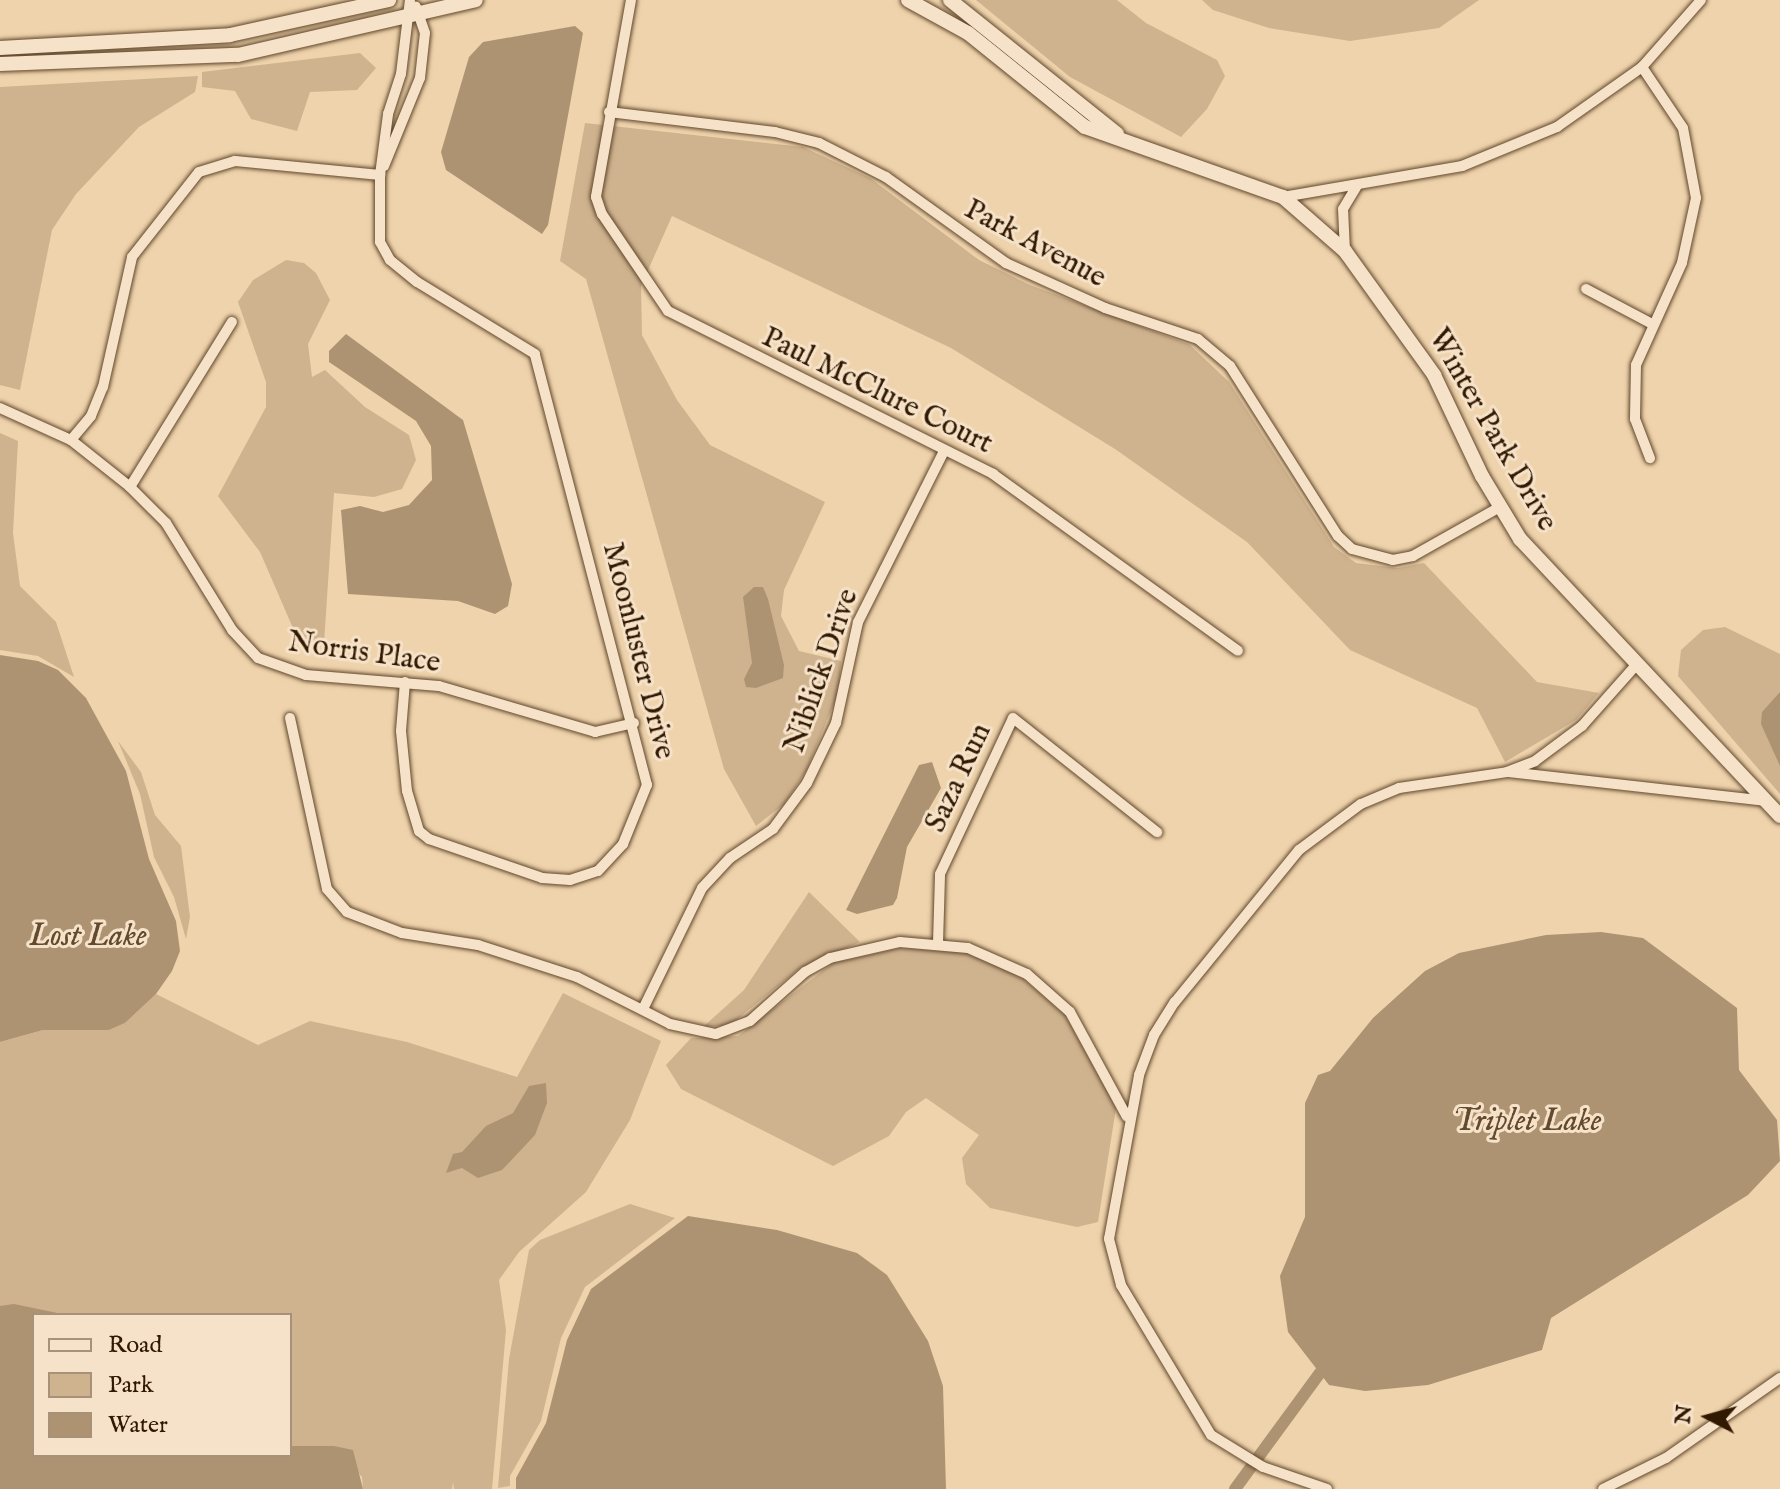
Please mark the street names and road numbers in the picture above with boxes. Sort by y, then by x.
street label: Park Avenue [958,192,1112,296]
street label: Paul McClure Court [756,320,998,462]
street label: Winter Park Drive [1419,322,1565,538]
street label: Moonluster Drive [594,539,682,763]
street label: Niblick Drive [777,584,867,758]
street label: Norris Place [285,624,443,682]
street label: Saza Run [918,718,1000,838]

